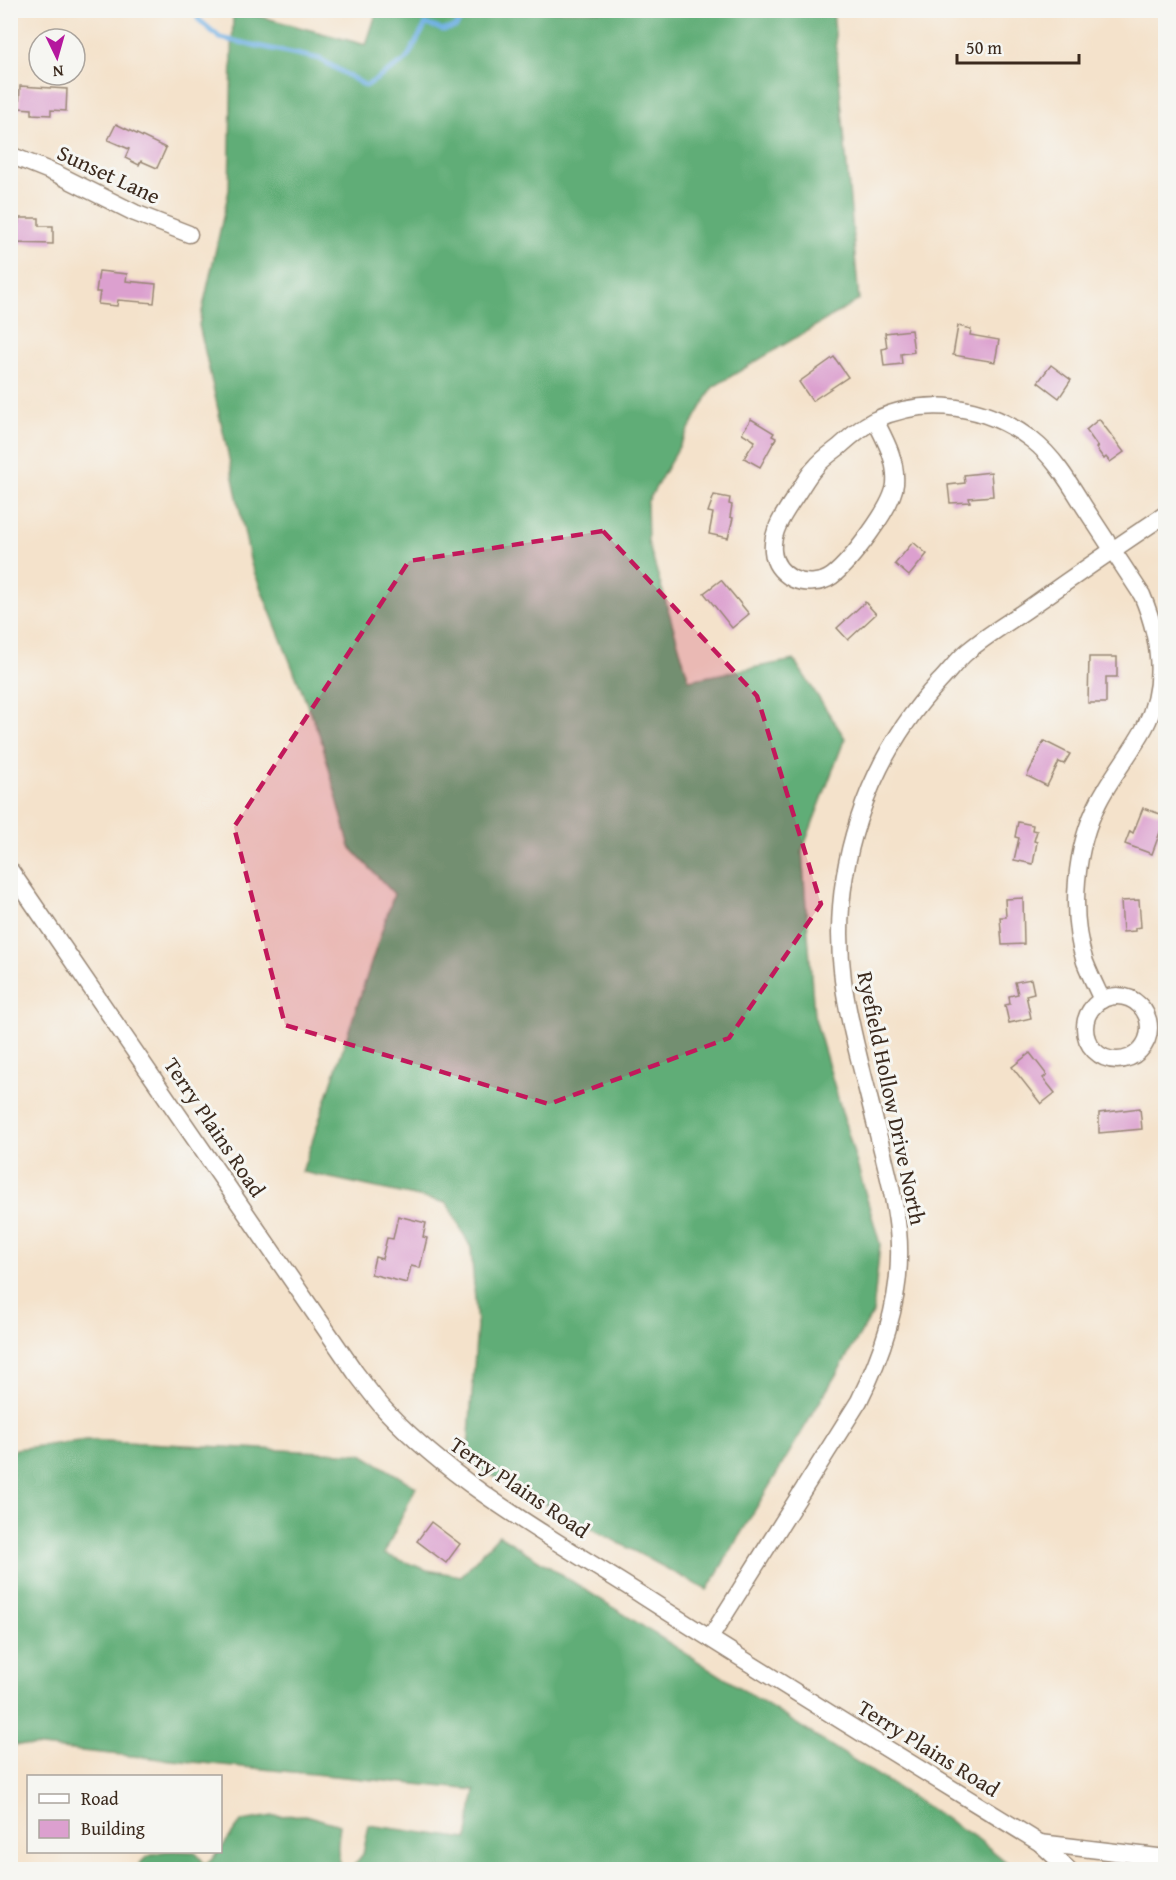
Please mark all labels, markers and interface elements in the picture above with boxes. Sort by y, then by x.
north arrow [27,27,87,87]
scale bar [957,27,1078,65]
text: 50 m [966,34,1002,61]
text: N [52,60,65,84]
street label: Sunset Lane [52,136,166,212]
street label: Ryefield Hollow Drive North [849,968,935,1228]
street label: Terry Plains Road [156,1051,274,1203]
street label: Terry Plains Road [444,1428,596,1546]
street label: Terry Plains Road [852,1691,1007,1805]
legend [27,1775,222,1853]
text: Road [81,1785,119,1812]
text: Building [81,1815,145,1842]

